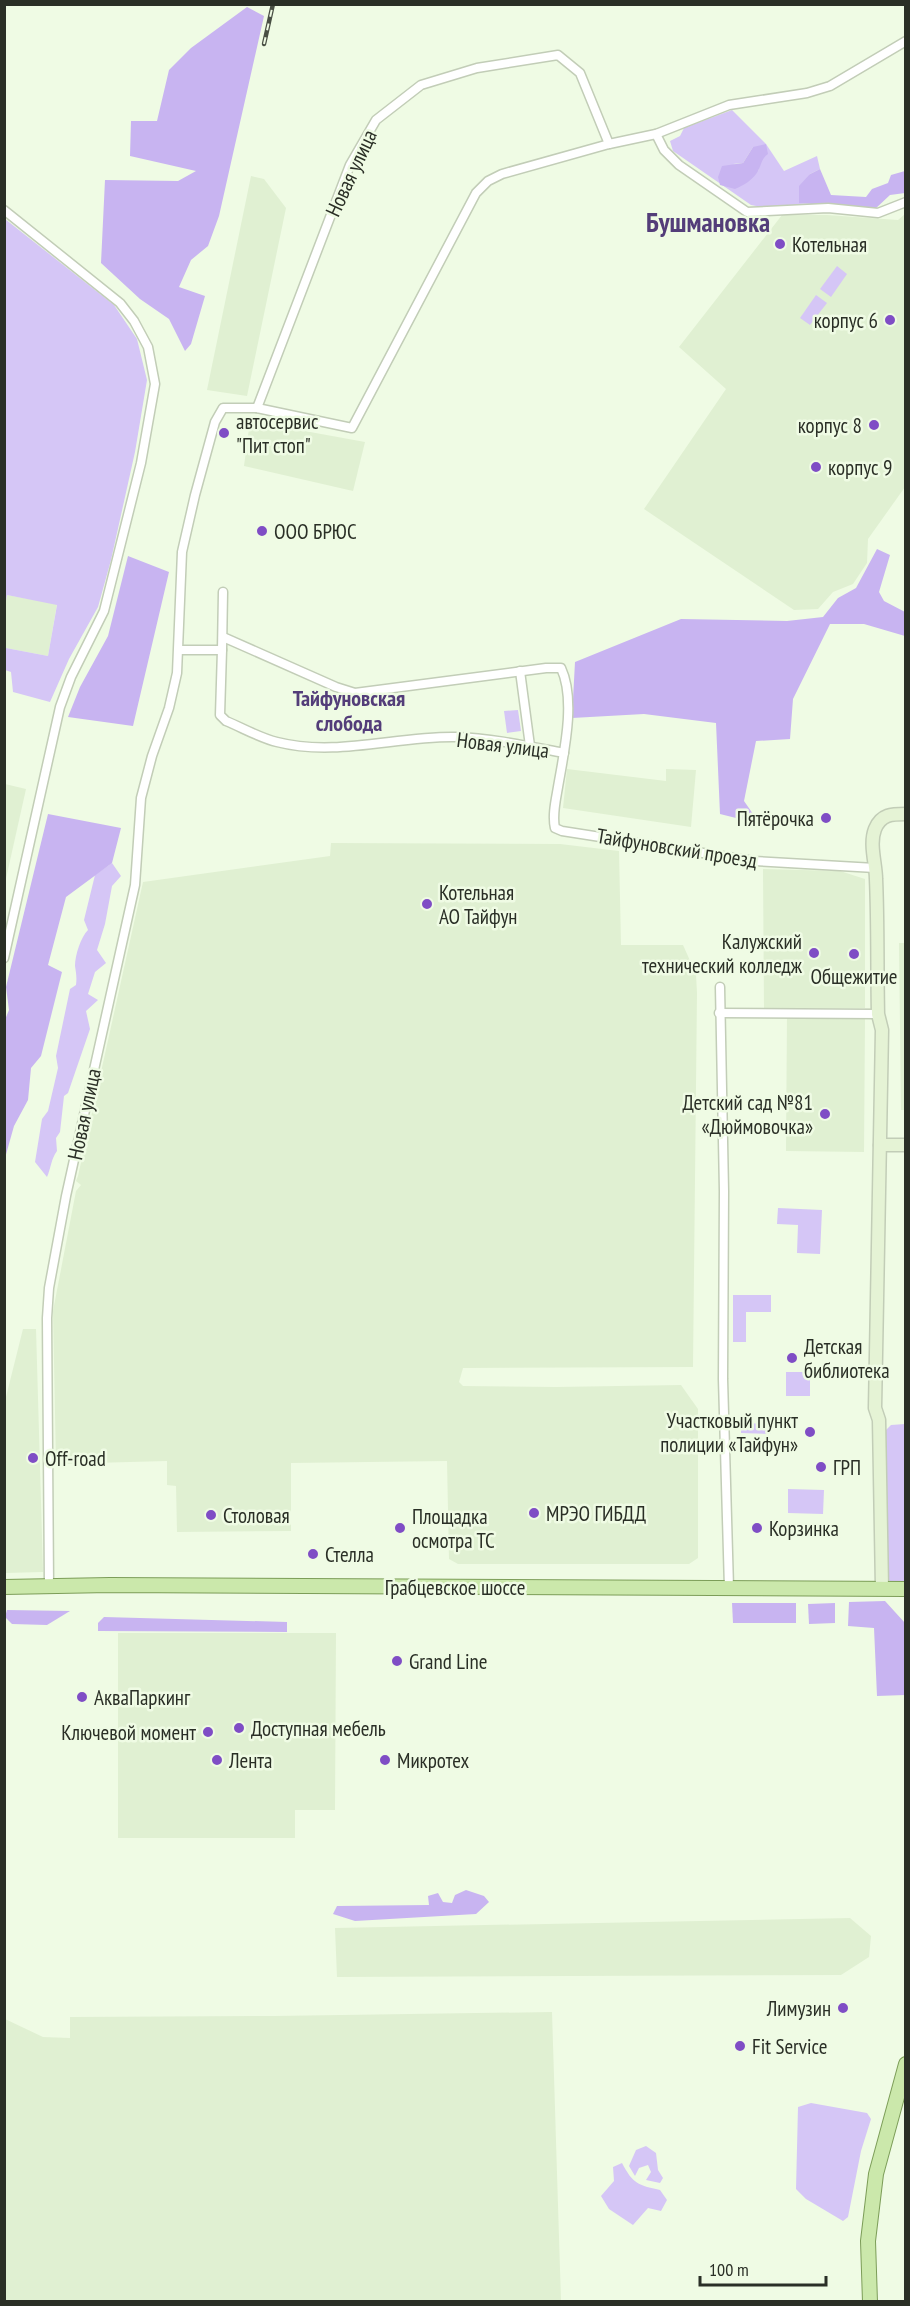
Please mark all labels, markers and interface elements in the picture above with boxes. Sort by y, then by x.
street label: Новая улица [319,125,383,221]
district label: Бушмановка [646,205,770,239]
place label: Котельная [792,231,867,258]
marker: Котельная [773,237,787,251]
place label: корпус 6 [814,307,878,334]
marker: корпус 6 [883,313,897,327]
place label: автосервис "Пит стоп" [236,408,319,459]
place label: корпус 8 [798,412,862,439]
marker: корпус 8 [867,418,881,432]
marker: автосервис "Пит стоп" [217,426,231,440]
place label: корпус 9 [828,454,892,481]
marker: корпус 9 [809,460,823,474]
place label: ООО БРЮС [274,518,357,545]
marker: ООО БРЮС [255,524,269,538]
district label: Тайфуновская слобода [293,684,405,737]
street label: Новая улица [455,726,551,764]
place label: Пятёрочка [737,805,814,832]
marker: Пятёрочка [819,811,833,825]
street label: Тайфуновский проезд [595,822,759,874]
place label: Котельная АО Тайфун [439,879,517,930]
marker: Котельная АО Тайфун [420,897,434,911]
place label: Калужский технический колледж [642,928,803,979]
marker: Калужский технический колледж [807,946,821,960]
marker: Общежитие [847,947,861,961]
place label: Общежитие [810,963,898,990]
street label: Новая улица [61,1066,107,1162]
place label: Детский сад №81 «Дюймовочка» [683,1089,813,1140]
marker: Детский сад №81 «Дюймовочка» [818,1107,832,1121]
place label: Детская библиотека [804,1333,890,1384]
marker: Детская библиотека [785,1351,799,1365]
place label: Участковый пункт полиции «Тайфун» [660,1407,798,1458]
marker: Участковый пункт полиции «Тайфун» [803,1425,817,1439]
place label: Off-road [45,1445,106,1472]
marker: Off-road [26,1451,40,1465]
place label: ГРП [833,1454,861,1481]
marker: ГРП [814,1460,828,1474]
place label: МРЭО ГИБДД [546,1500,646,1527]
place label: Столовая [223,1502,290,1529]
place label: Площадка осмотра ТС [412,1503,495,1554]
marker: МРЭО ГИБДД [527,1506,541,1520]
marker: Столовая [204,1508,218,1522]
place label: Корзинка [769,1515,839,1542]
marker: Площадка осмотра ТС [393,1521,407,1535]
marker: Корзинка [750,1521,764,1535]
place label: Стелла [325,1541,374,1568]
marker: Стелла [306,1547,320,1561]
street label: Грабцевское шоссе [385,1574,525,1601]
place label: Grand Line [409,1648,487,1675]
marker: Grand Line [390,1654,404,1668]
place label: АкваПаркинг [94,1684,191,1711]
marker: АкваПаркинг [75,1690,89,1704]
place label: Доступная мебель [251,1715,386,1742]
place label: Ключевой момент [61,1719,196,1746]
marker: Доступная мебель [232,1721,246,1735]
marker: Ключевой момент [201,1725,215,1739]
place label: Лента [228,1747,272,1774]
place label: Микротех [397,1747,469,1774]
marker: Лента [210,1753,224,1767]
marker: Микротех [378,1753,392,1767]
place label: Лимузин [766,1995,831,2022]
marker: Лимузин [836,2001,850,2015]
place label: Fit Service [752,2033,827,2060]
marker: Fit Service [733,2039,747,2053]
scale bar [700,2249,826,2287]
text: 100 m [709,2258,749,2281]

